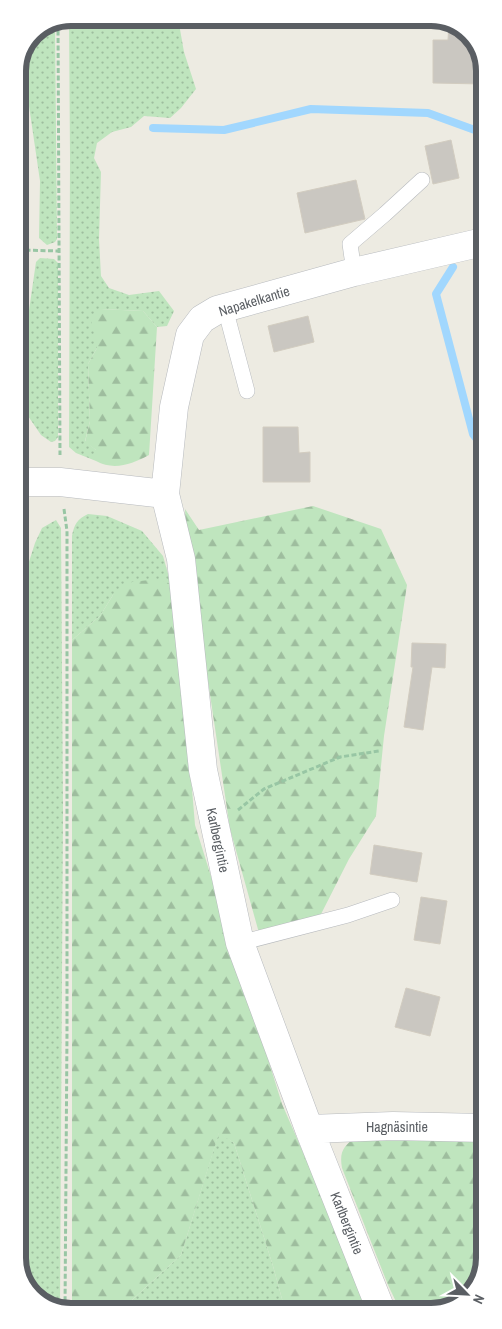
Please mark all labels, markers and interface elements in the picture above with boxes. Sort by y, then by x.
street label: Napakelkantie [216,282,292,320]
street label: Karlbergintie [202,806,234,874]
street label: Hagnäsintie [366,1118,428,1136]
street label: Karlbergintie [326,1189,368,1257]
north arrow [442,1269,492,1319]
text: N [469,1292,489,1307]

